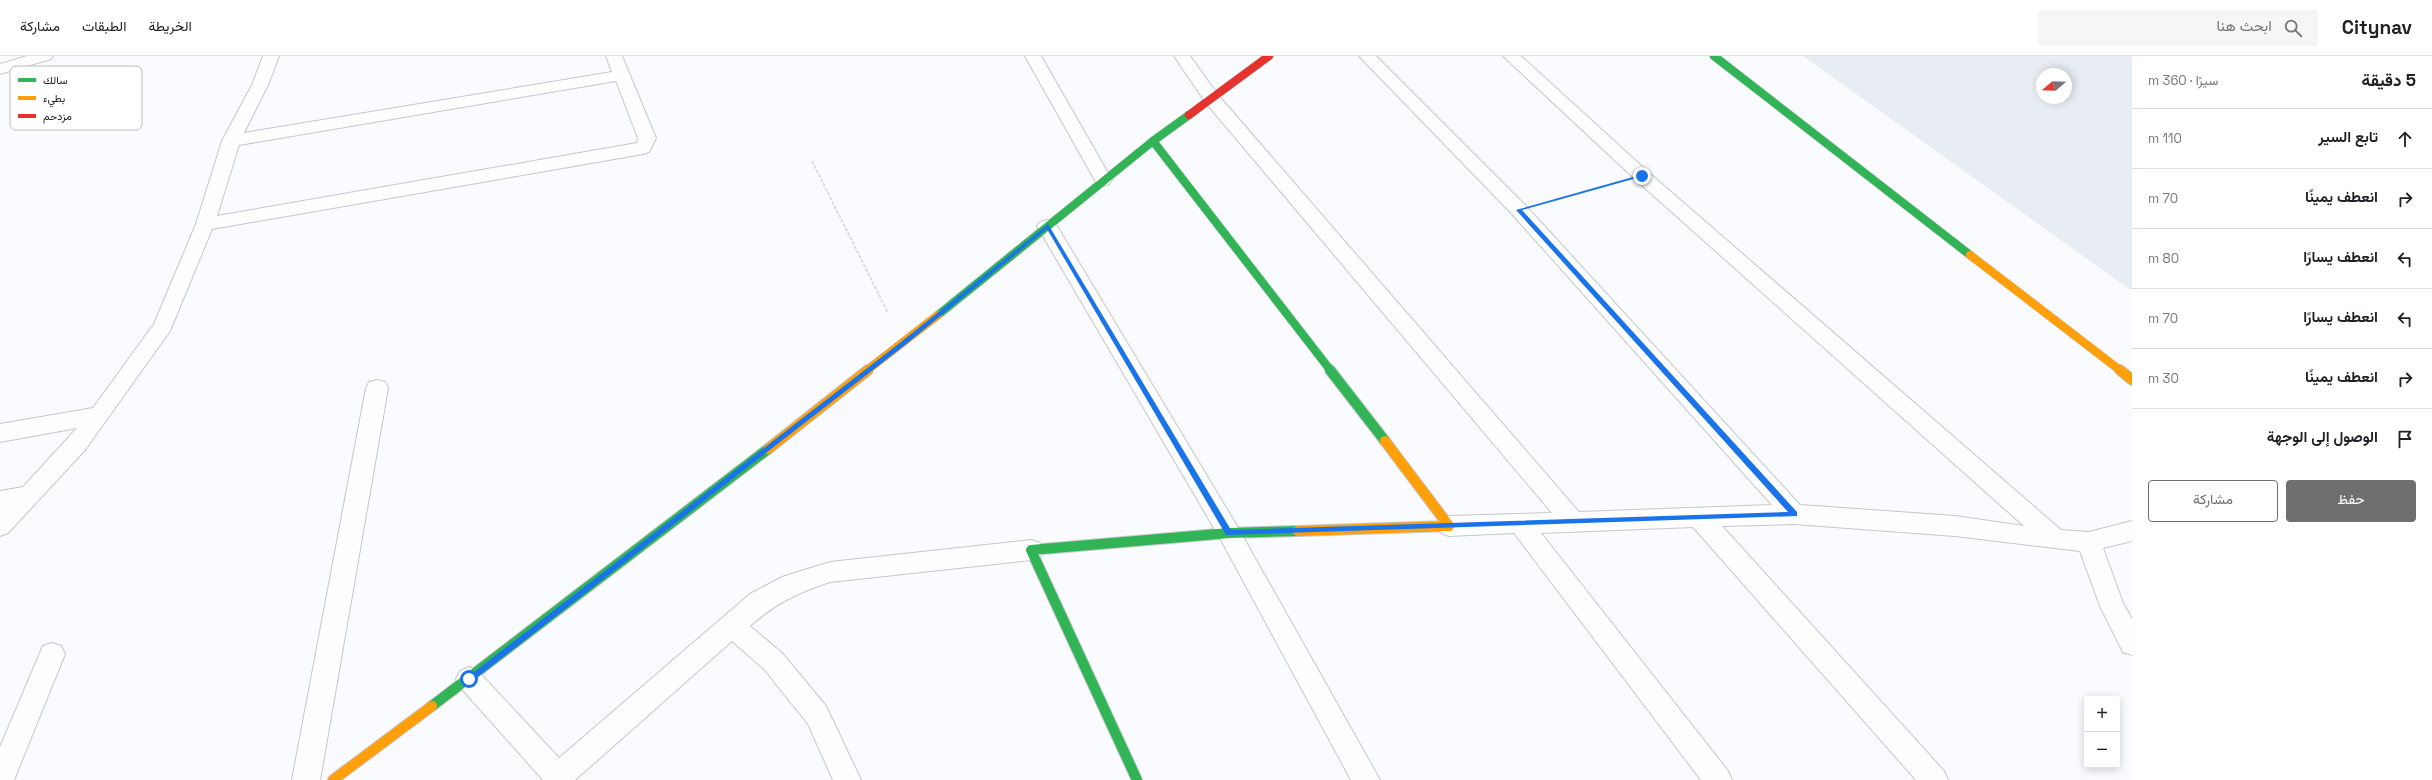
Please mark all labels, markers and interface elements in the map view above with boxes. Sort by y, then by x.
search box [2038,10,2318,46]
text: Citynav [2342,15,2412,40]
text: ابحث هنا [2216,16,2272,35]
text: مشاركة [20,17,60,35]
text: الطبقات [82,17,126,35]
text: الخريطة [148,17,192,35]
icon: search [2282,17,2304,39]
legend [10,66,142,130]
north arrow [2036,68,2072,104]
text: 5 دقيقة [2361,69,2416,91]
text: سيرًا · 360 m [2148,72,2218,89]
text: سالك [43,73,68,87]
text: بطيء [43,91,65,108]
text: مزدحم [43,109,72,124]
text: تابع السير [2318,127,2378,146]
icon: ahead [2394,128,2416,150]
text: 110 m [2148,130,2182,147]
route end [1633,167,1651,185]
text: انعطف يمينًا [2305,187,2378,206]
icon: right [2394,188,2416,210]
text: 70 m [2148,190,2178,207]
text: انعطف يسارًا [2303,247,2378,266]
icon: left [2394,248,2416,270]
text: 80 m [2148,250,2179,267]
text: انعطف يسارًا [2303,307,2378,326]
icon: left [2394,308,2416,330]
text: 70 m [2148,310,2178,327]
text: انعطف يمينًا [2305,367,2378,386]
icon: right [2394,368,2416,390]
text: 30 m [2148,370,2179,387]
text: الوصول إلى الوجهة [2267,427,2378,446]
icon: arrive [2394,428,2416,450]
button: مشاركة [2148,480,2278,522]
button: حفظ [2286,480,2416,522]
route start [460,670,478,688]
map controls [2084,696,2120,768]
button: + [2084,696,2120,732]
button: − [2084,732,2120,768]

